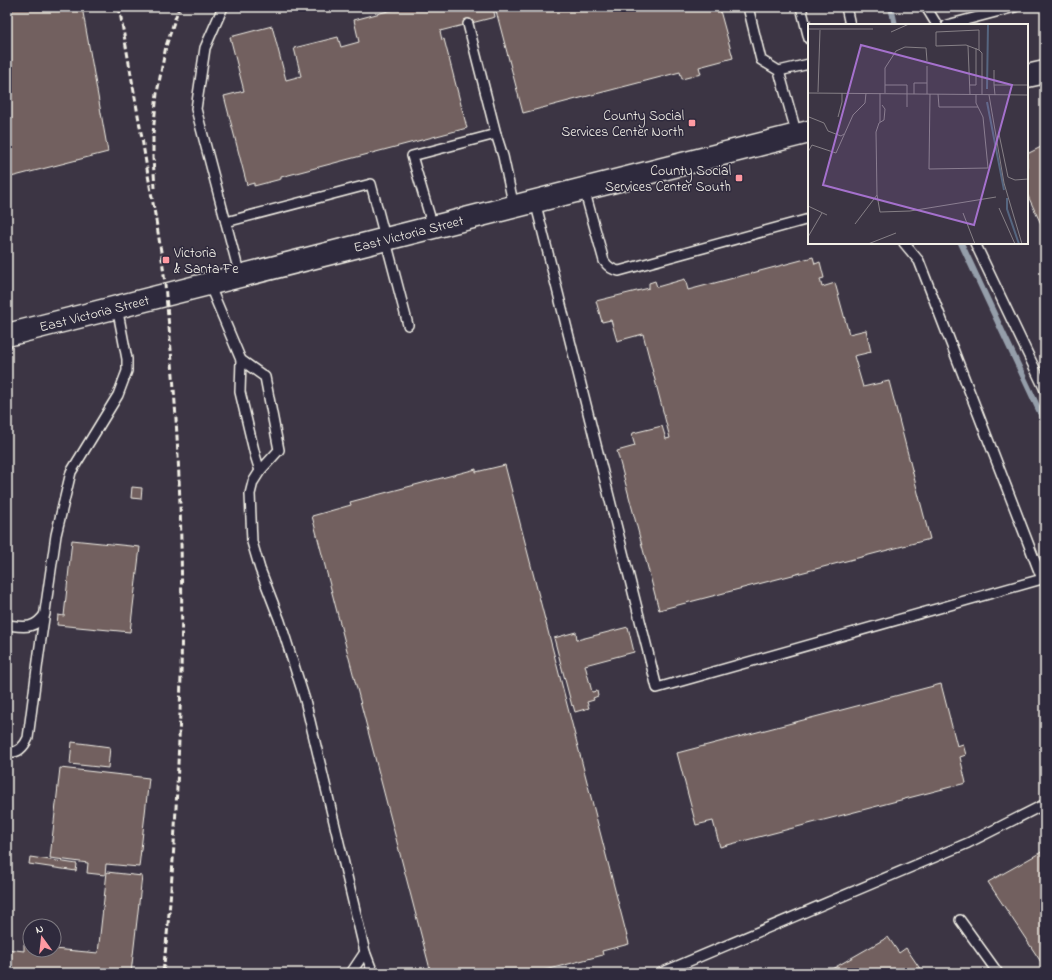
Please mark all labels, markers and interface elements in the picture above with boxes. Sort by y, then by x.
inset map [808,24,1028,244]
place label: County Social Services Center North [561,106,684,143]
marker: County Social Services Center North [687,118,697,128]
place label: County Social Services Center South [605,161,731,198]
marker: County Social Services Center South [734,173,744,183]
street label: East Victoria Street [351,211,466,259]
place label: Victoria & Santa Fe [173,243,239,280]
marker: Victoria & Santa Fe [161,255,171,265]
street label: East Victoria Street [37,290,152,338]
north arrow [22,918,62,958]
text: N [34,921,45,938]

